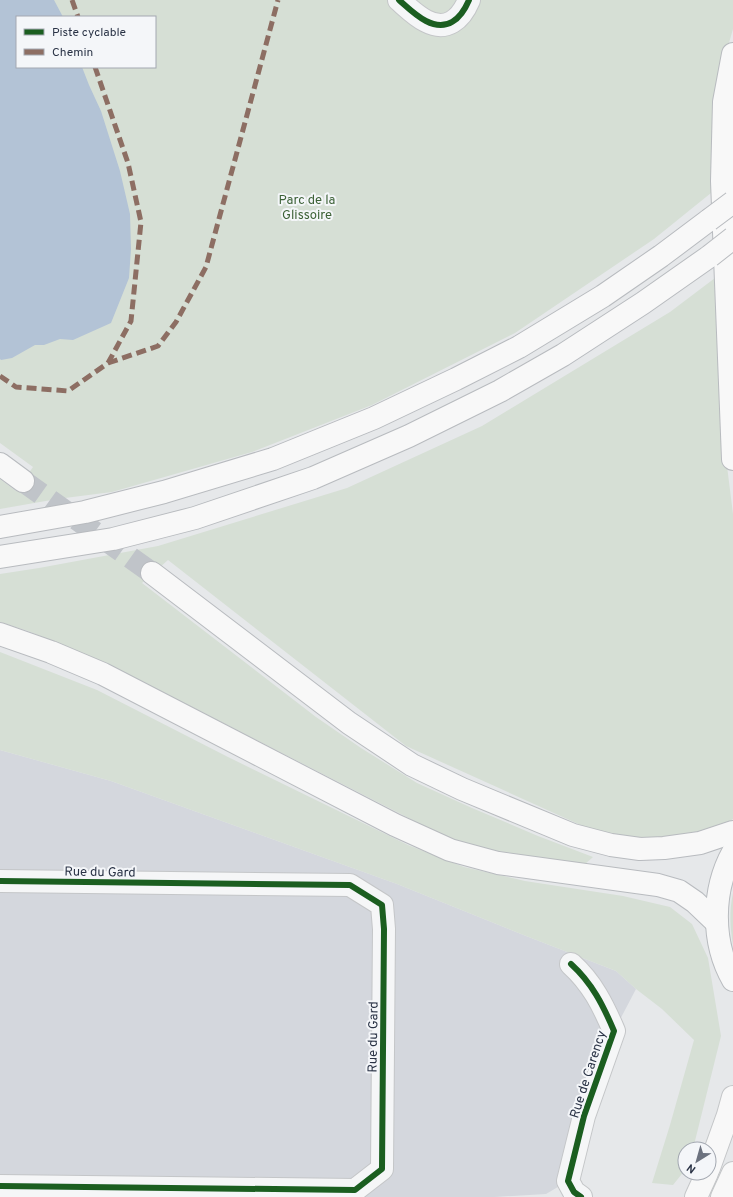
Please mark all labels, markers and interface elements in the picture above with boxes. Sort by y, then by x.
legend [16,16,156,68]
text: Piste cyclable [52,25,126,41]
text: Chemin [52,45,93,61]
park label: Parc de la Glissoire [279,193,335,224]
street label: Rue du Gard [64,864,136,882]
street label: Rue du Gard [365,1001,383,1073]
street label: Rue de Carency [567,1029,611,1121]
north arrow [677,1141,717,1181]
text: N [684,1160,699,1176]

